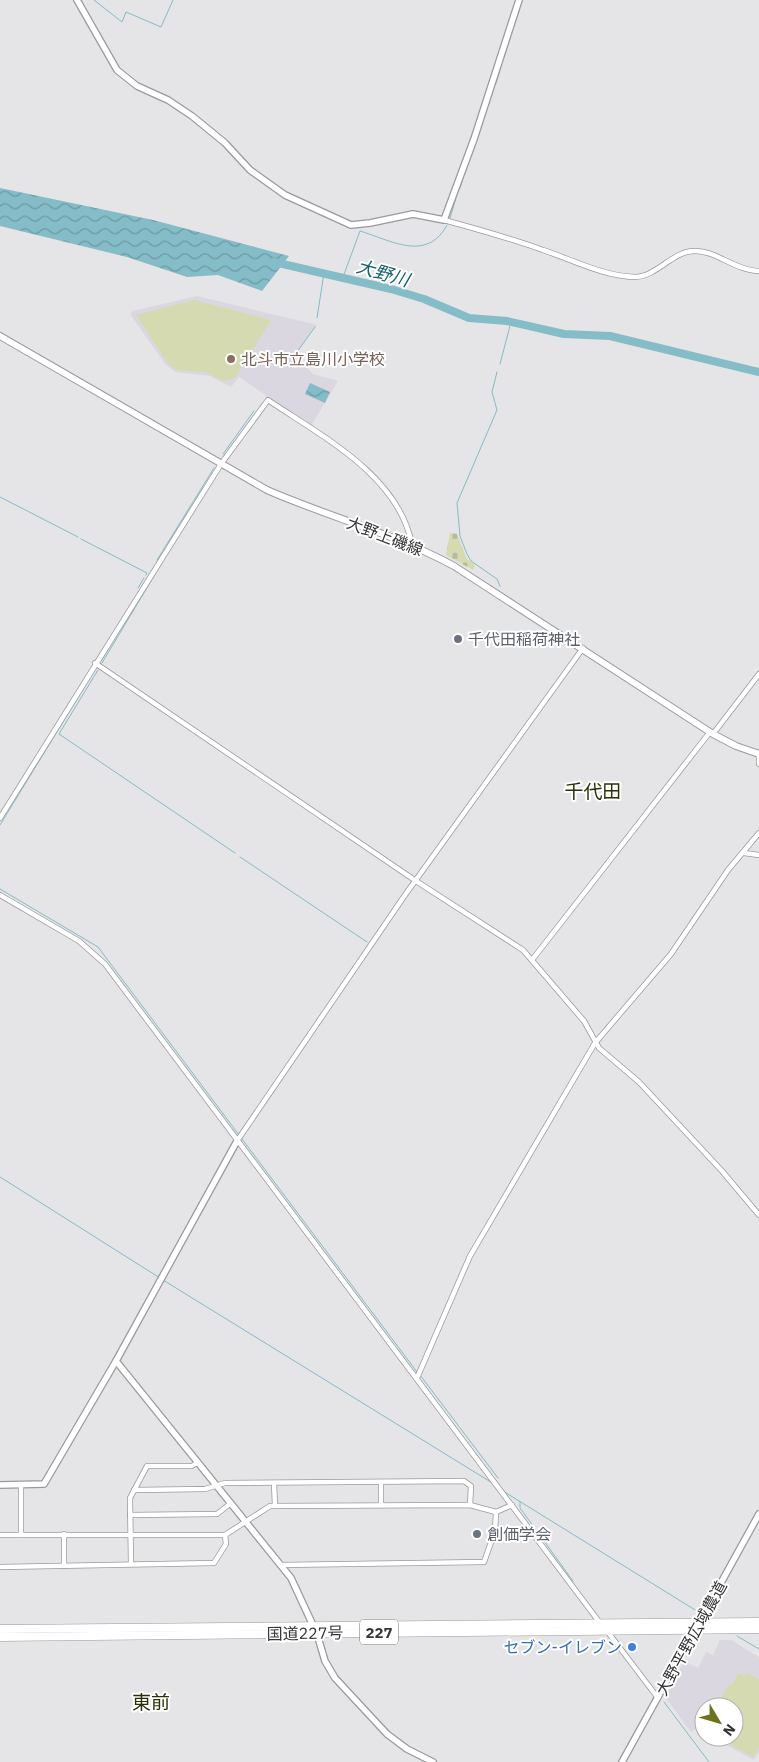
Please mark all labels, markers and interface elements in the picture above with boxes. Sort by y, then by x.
water label: 大野川 [354,255,414,292]
place label: 北斗市立島川小学校 [241,349,385,369]
marker: 北斗市立島川小学校 [225,353,237,365]
street label: 大野上磯線 [344,512,426,560]
place label: 千代田稲荷神社 [468,629,580,649]
marker: 千代田稲荷神社 [452,633,464,645]
district label: 千代田 [564,779,622,803]
place label: 創価学会 [487,1524,551,1544]
marker: 創価学会 [471,1528,483,1540]
street label: 大野平野広域農道 [651,1577,731,1699]
road number: 227 [360,1620,398,1644]
street label: 国道227号 [266,1622,344,1644]
place label: セブン-イレブン [504,1637,622,1657]
marker: セブン-イレブン [626,1641,638,1653]
district label: 東前 [132,1690,170,1714]
north arrow [694,1697,744,1747]
text: N [719,1720,739,1740]

